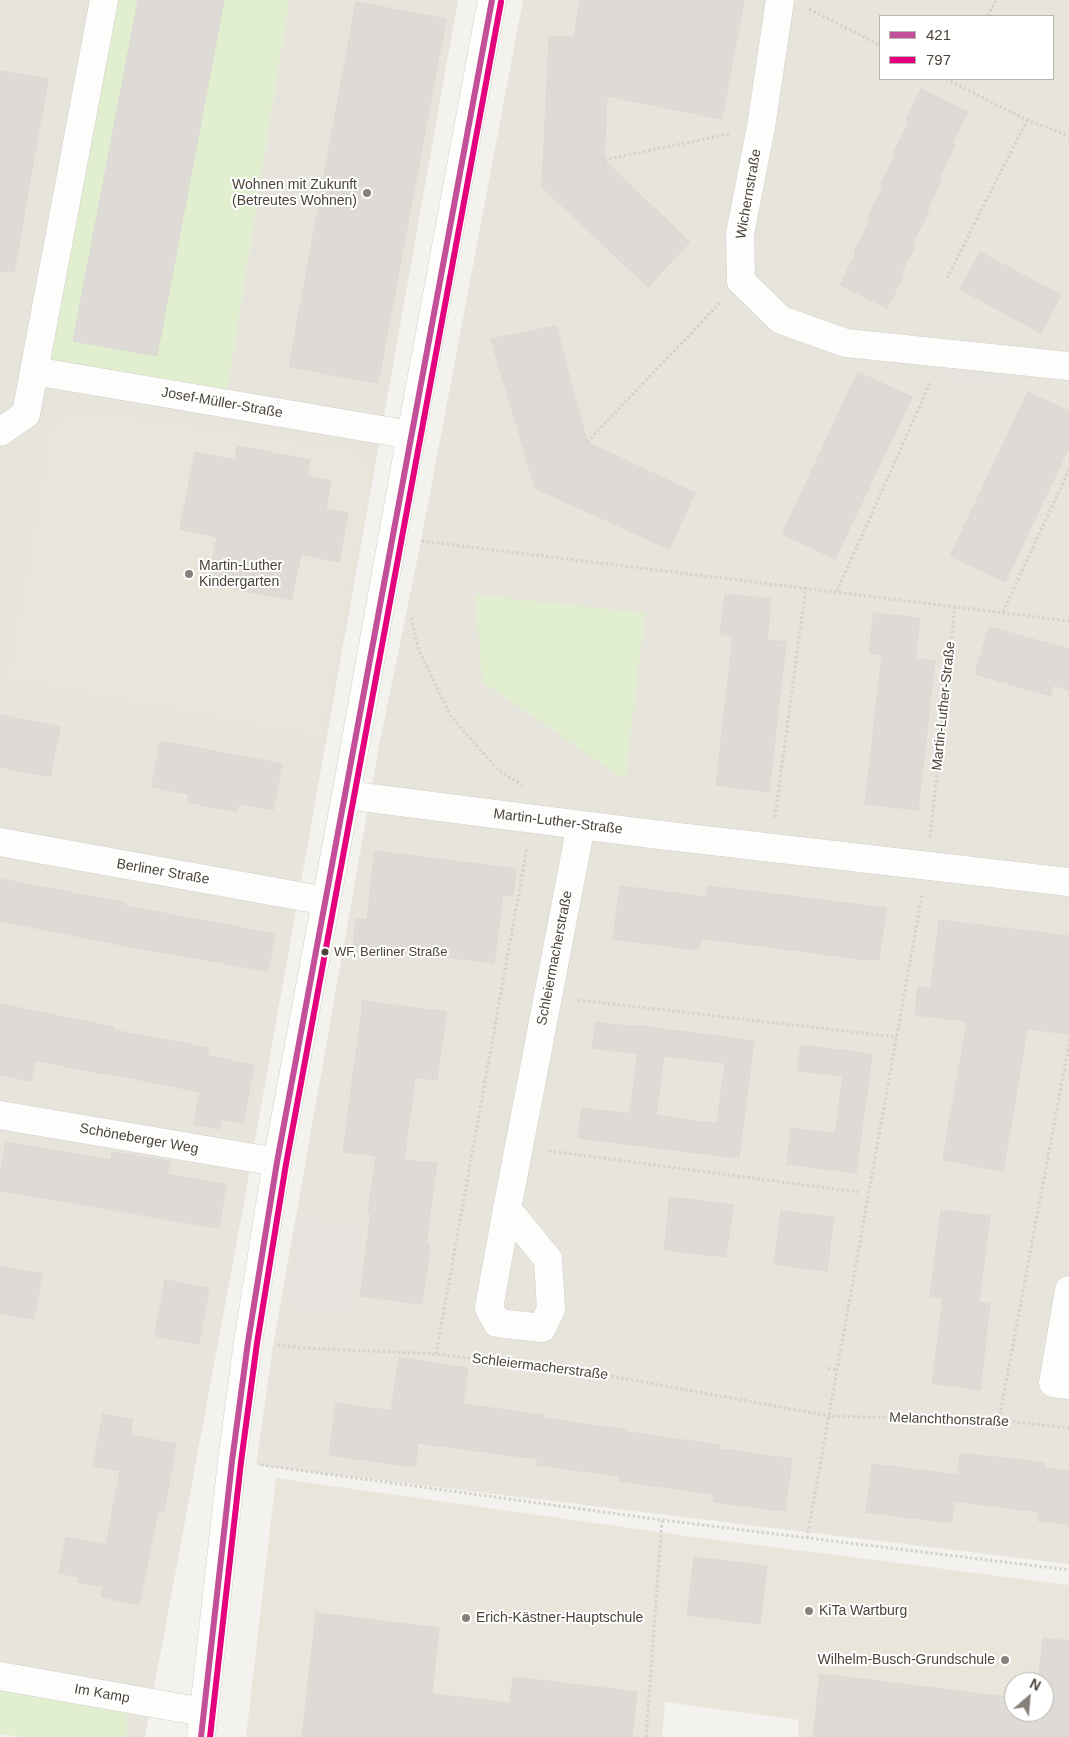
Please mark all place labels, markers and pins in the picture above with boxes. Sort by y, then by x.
place label: Wohnen mit Zukunft (Betreutes Wohnen) [232,177,357,210]
marker: Wohnen mit Zukunft (Betreutes Wohnen) [361,187,373,199]
place label: Martin-Luther Kindergarten [199,558,282,590]
marker: Martin-Luther Kindergarten [183,568,195,580]
place label: WF, Berliner Straße [334,944,447,960]
marker: WF, Berliner Straße [320,947,330,957]
place label: KiTa Wartburg [819,1603,907,1619]
marker: KiTa Wartburg [803,1605,815,1617]
place label: Erich-Kästner-Hauptschule [476,1610,643,1626]
marker: Erich-Kästner-Hauptschule [460,1612,472,1624]
place label: Wilhelm-Busch-Grundschule [818,1652,995,1668]
marker: Wilhelm-Busch-Grundschule [999,1654,1011,1666]

